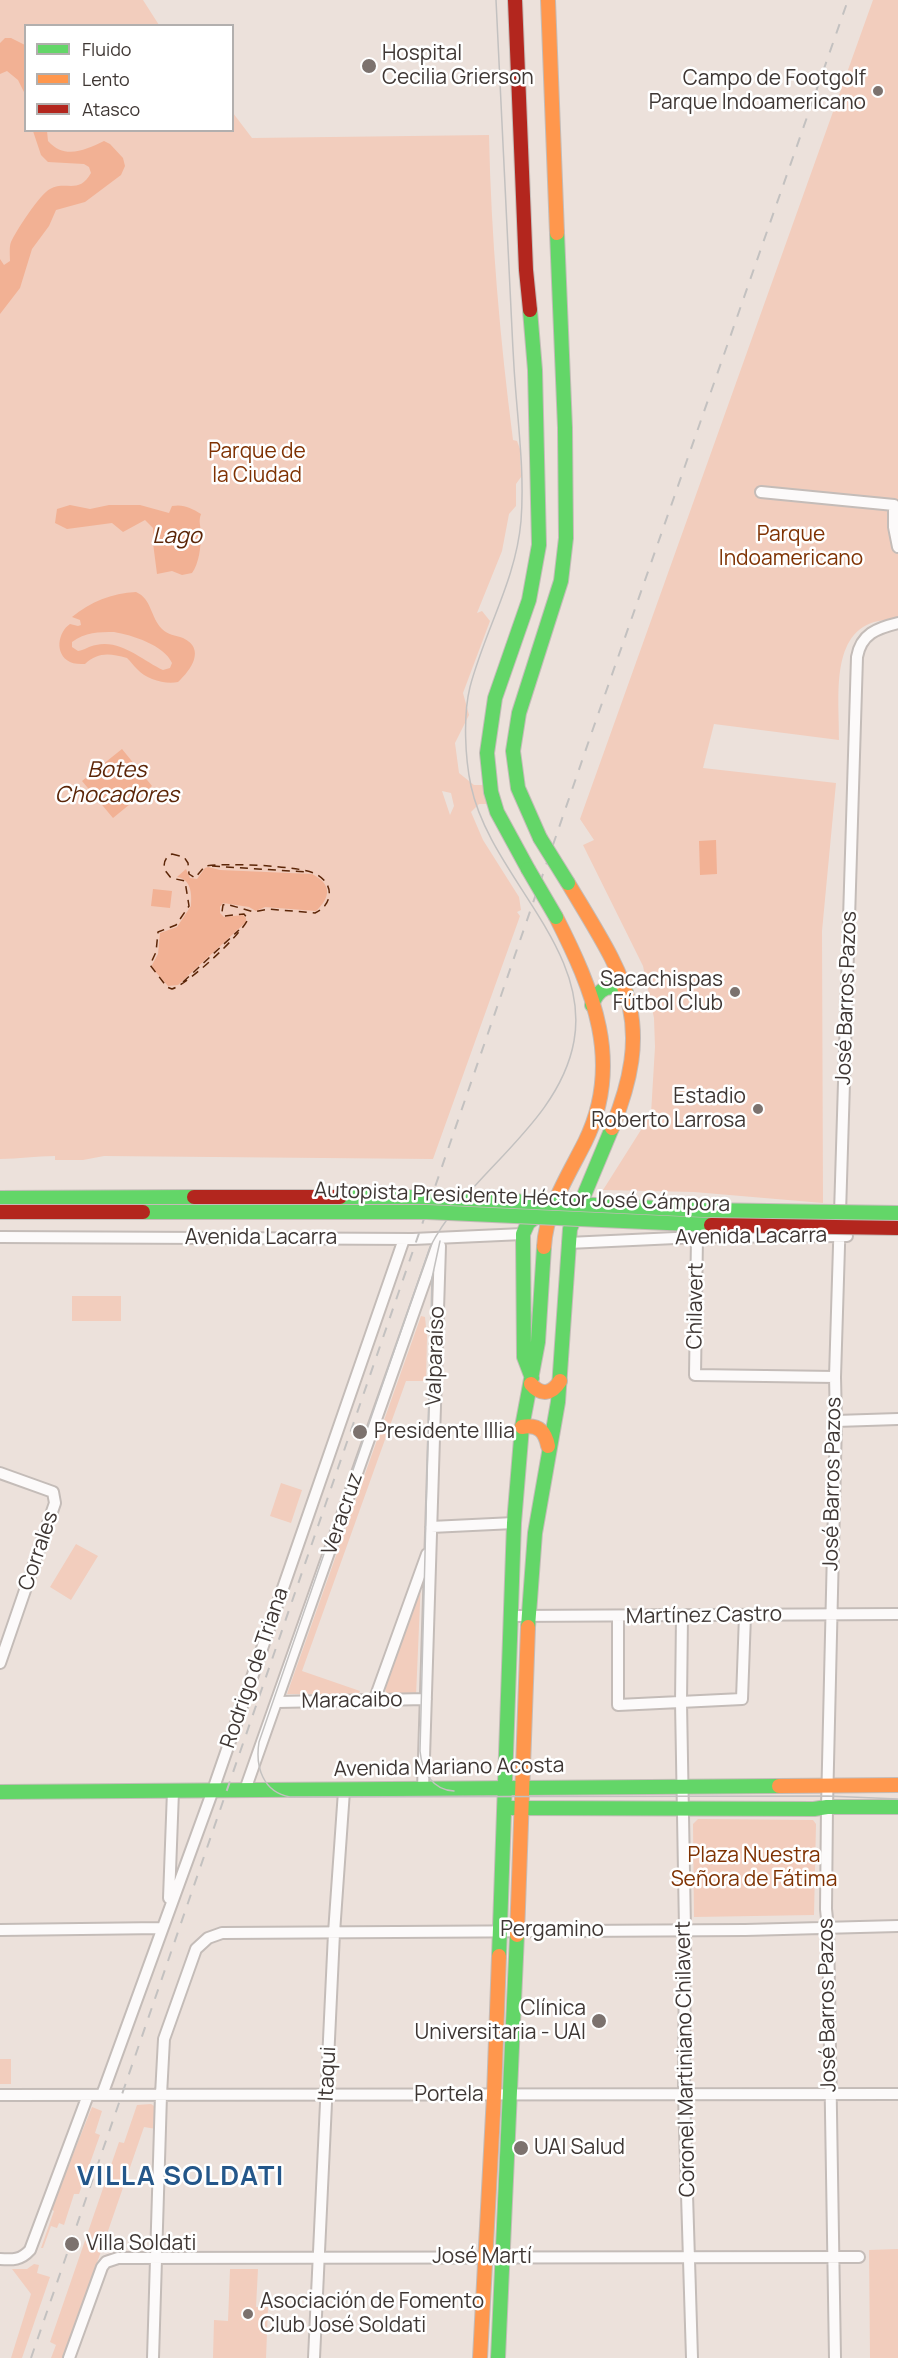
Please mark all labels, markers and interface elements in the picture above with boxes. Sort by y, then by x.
legend [24,24,234,132]
text: Fluido [82,37,131,61]
place label: Hospital Cecilia Grierson [382,41,534,91]
marker: Hospital Cecilia Grierson [360,57,378,75]
place label: Campo de Footgolf Parque Indoamericano [649,66,866,116]
text: Lento [82,67,130,91]
marker: Campo de Footgolf Parque Indoamericano [871,84,885,98]
text: Atasco [82,97,140,121]
park label: Parque de la Ciudad [208,439,306,489]
park label: Parque Indoamericano [719,522,863,572]
water label: Lago [152,524,202,550]
water label: Botes Chocadores [55,758,179,810]
street label: José Barros Pazos [831,911,863,1085]
place label: Sacachispas Fútbol Club [600,967,723,1017]
marker: Sacachispas Fútbol Club [728,985,742,999]
place label: Estadio Roberto Larrosa [591,1084,746,1134]
marker: Estadio Roberto Larrosa [751,1102,765,1116]
street label: Autopista Presidente Héctor José Cámpora [313,1178,731,1218]
street label: Avenida Lacarra [675,1223,827,1251]
street label: Avenida Lacarra [185,1225,337,1251]
street label: Chilavert [683,1262,709,1350]
street label: Valparaíso [422,1306,450,1406]
street label: José Barros Pazos [819,1397,847,1571]
place label: Presidente Illia [374,1419,515,1445]
marker: Presidente Illia [351,1423,369,1441]
street label: Veracruz [317,1470,369,1558]
street label: Corrales [14,1508,64,1594]
street label: Rodrigo de Triana [216,1584,294,1752]
street label: Martínez Castro [626,1602,782,1630]
street label: Maracaibo [301,1688,403,1714]
street label: Avenida Mariano Acosta [333,1753,565,1783]
park label: Plaza Nuestra Señora de Fátima [671,1843,837,1893]
street label: Pergamino [500,1917,604,1943]
street label: José Barros Pazos [814,1918,842,2092]
street label: Coronel Martiniano Chilavert [671,1921,701,2197]
place label: Clínica Universitaria - UAI [415,1996,586,2046]
marker: Clínica Universitaria - UAI [590,2012,608,2030]
street label: Itaqui [314,2046,342,2102]
street label: Portela [414,2082,484,2108]
place label: UAI Salud [534,2135,625,2161]
marker: UAI Salud [512,2139,530,2157]
district label: VILLA SOLDATI [77,2161,285,2193]
place label: Villa Soldati [86,2231,197,2257]
marker: Villa Soldati [63,2235,81,2253]
street label: José Martí [432,2244,532,2270]
place label: Asociación de Fomento Club José Soldati [260,2289,484,2339]
marker: Asociación de Fomento Club José Soldati [241,2307,255,2321]

